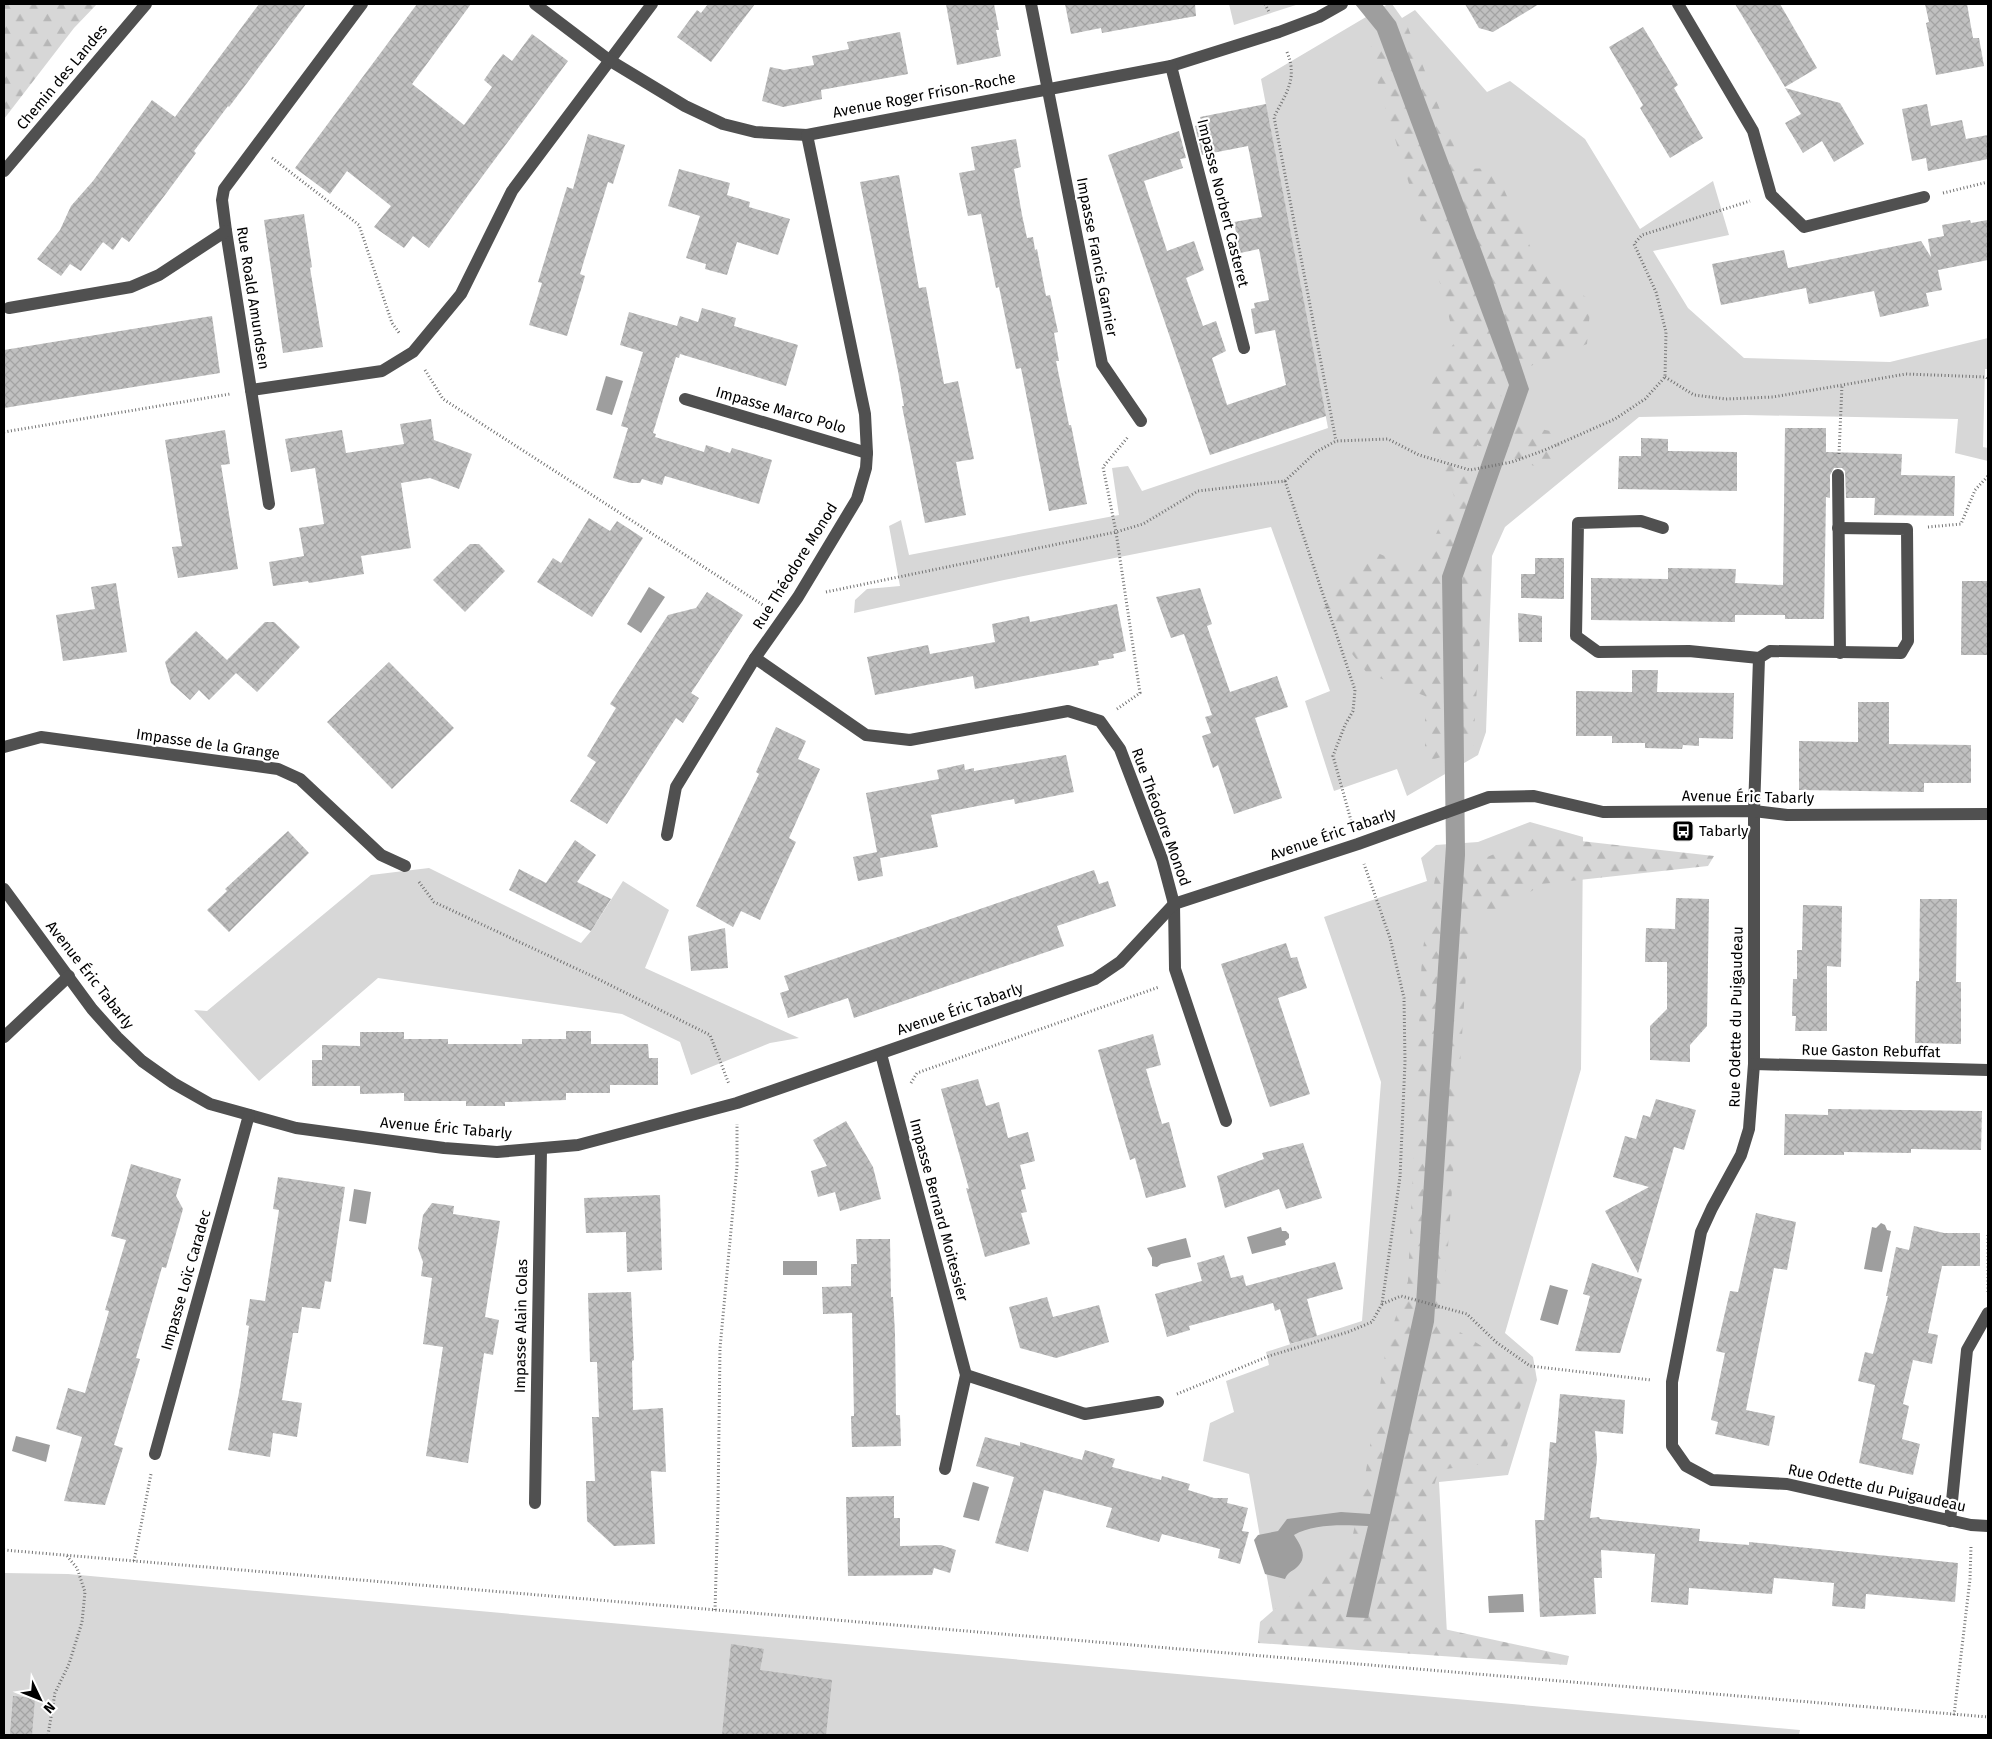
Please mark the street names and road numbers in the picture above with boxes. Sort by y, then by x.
street label: Chemin des Landes [13,21,111,133]
street label: Avenue Roger Frison-Roche [831,68,1017,122]
street label: Impasse Norbert Casteret [1193,117,1253,290]
street label: Impasse Francis Garnier [1073,176,1121,338]
street label: Rue Roald Amundsen [233,225,273,371]
street label: Impasse Marco Polo [714,383,848,437]
street label: Rue Théodore Monod [749,499,841,633]
street label: Impasse de la Grange [135,725,281,763]
street label: Rue Théodore Monod [1128,746,1194,888]
street label: Avenue Éric Tabarly [1682,787,1815,807]
street label: Avenue Éric Tabarly [1268,804,1399,864]
street label: Avenue Éric Tabarly [42,917,138,1033]
street label: Rue Odette du Puigaudeau [1725,926,1747,1108]
street label: Avenue Éric Tabarly [895,979,1026,1039]
street label: Rue Gaston Rebuffat [1801,1041,1941,1061]
street label: Avenue Éric Tabarly [379,1113,513,1143]
street label: Impasse Bernard Moitessier [906,1117,972,1304]
street label: Impasse Loïc Caradec [157,1208,215,1352]
street label: Impasse Alain Colas [511,1259,531,1393]
street label: Rue Odette du Puigaudeau [1786,1460,1968,1516]

